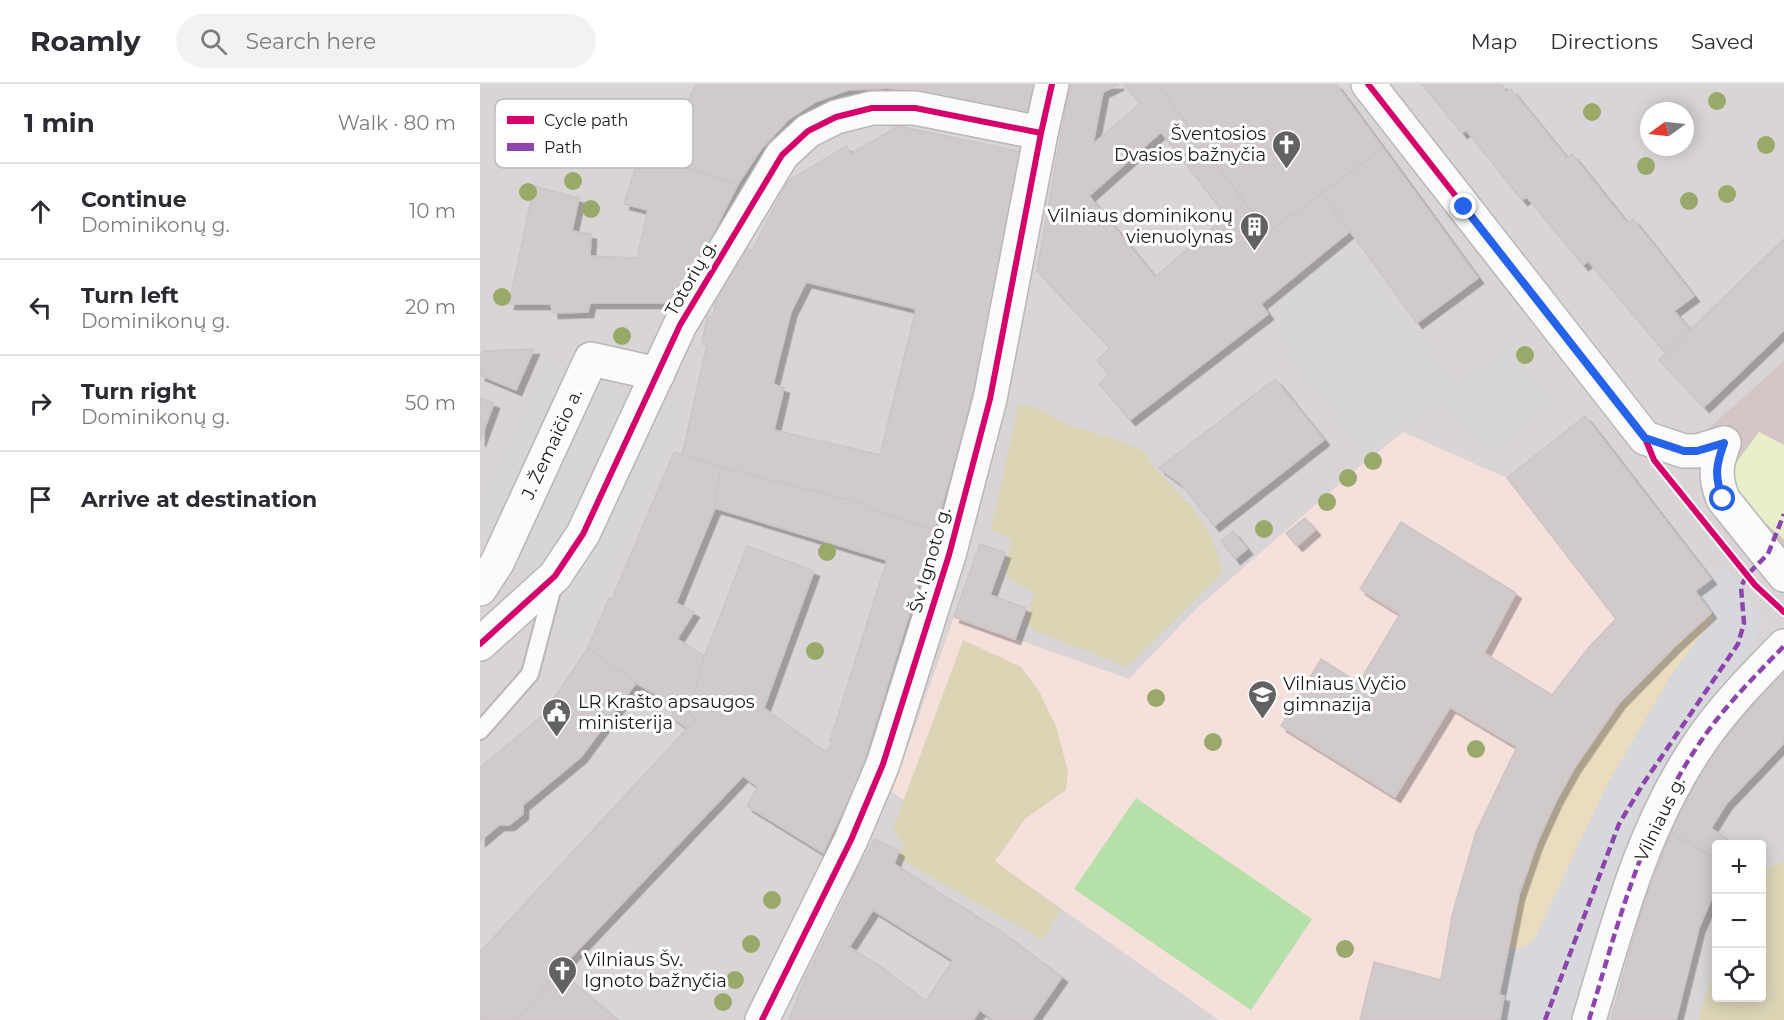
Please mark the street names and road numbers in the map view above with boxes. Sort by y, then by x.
street label: Totorių g. [661,236,721,320]
street label: J. Žemaičio a. [516,385,587,504]
street label: Šv. Ignoto g. [904,505,956,615]
street label: Vilniaus g. [1630,773,1690,865]

